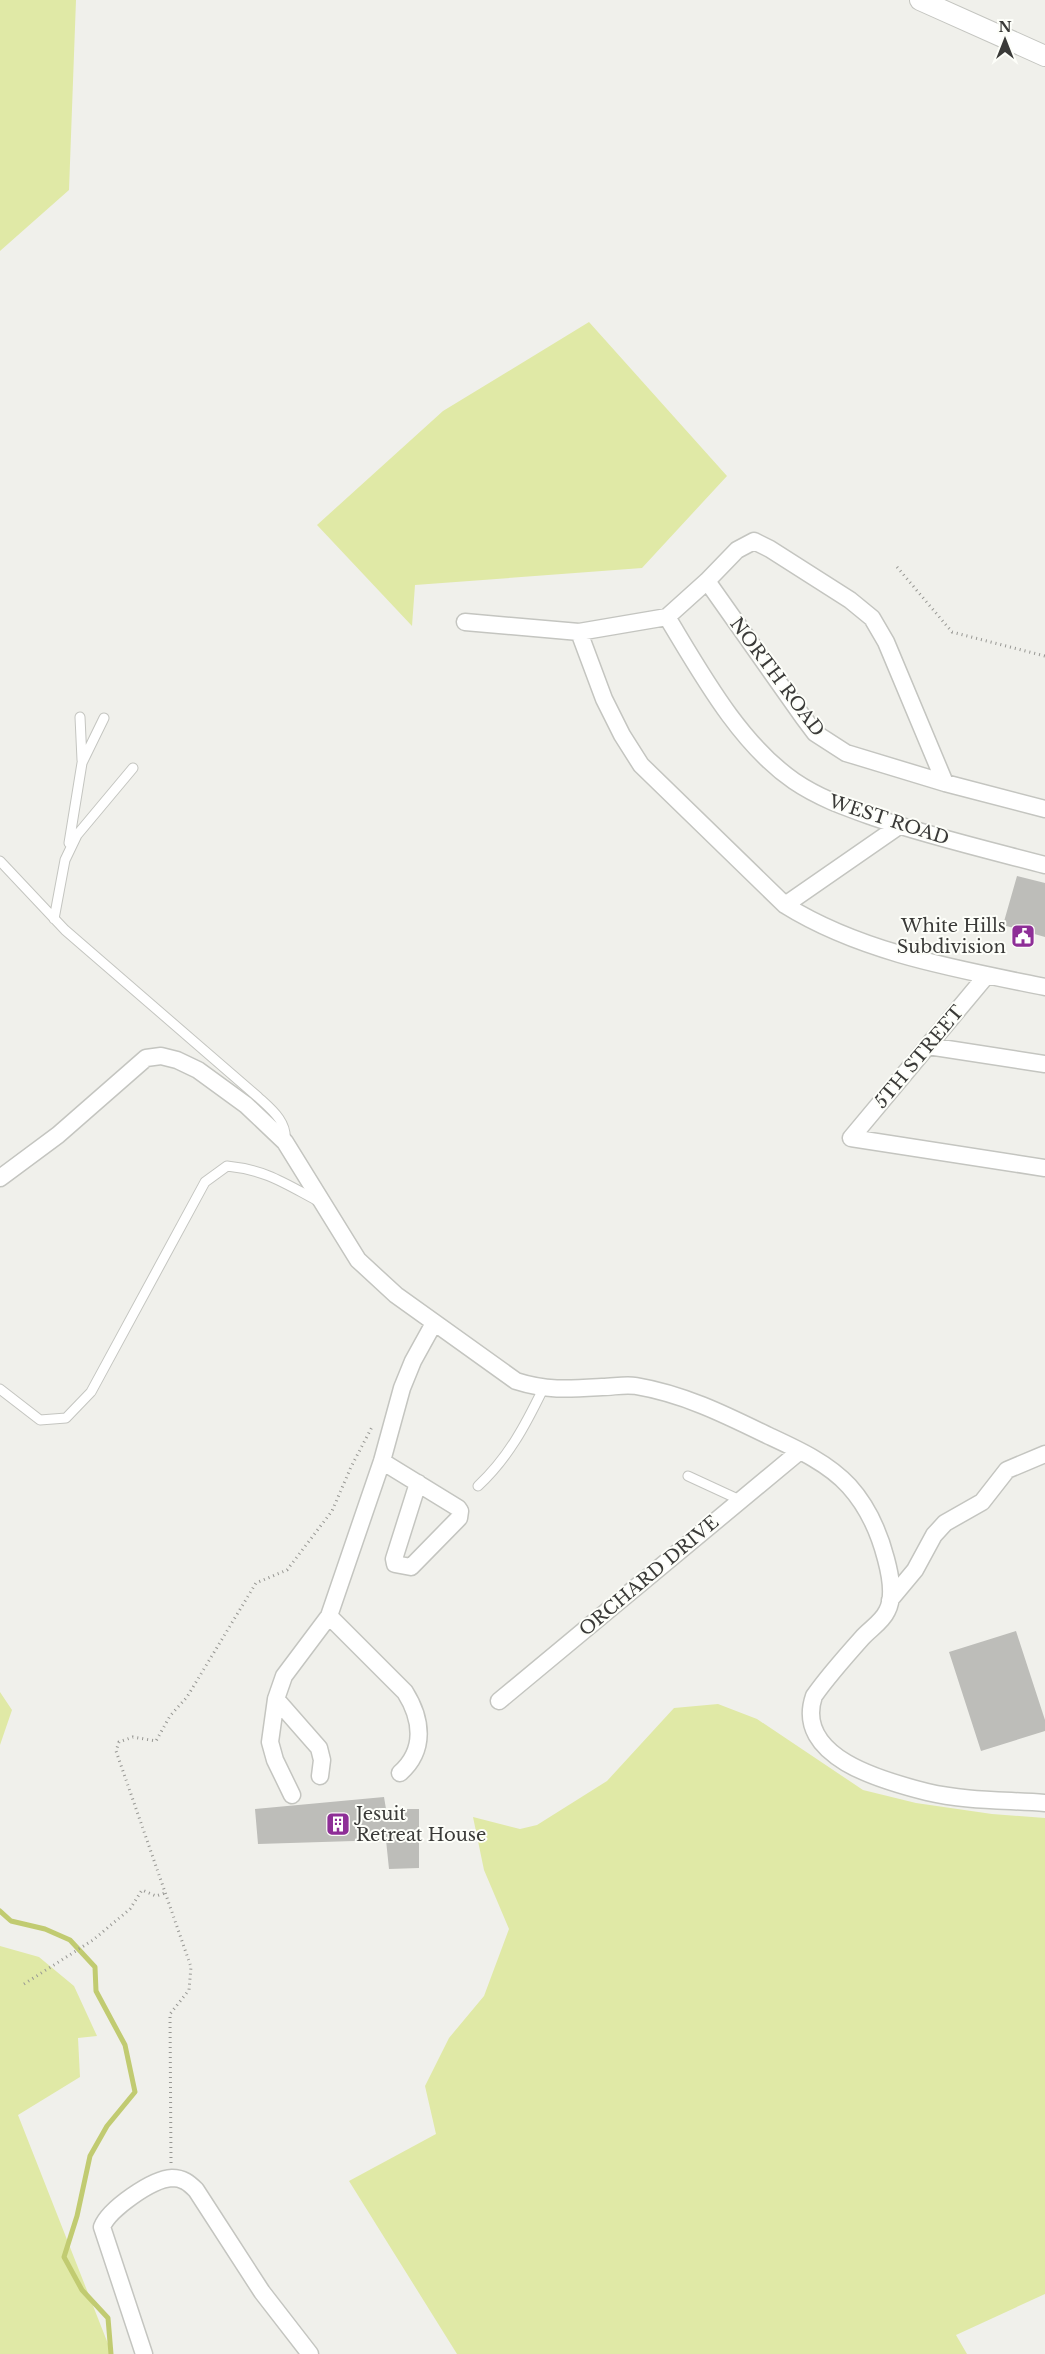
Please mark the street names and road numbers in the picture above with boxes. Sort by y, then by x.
street label: NORTH ROAD [725,613,829,741]
street label: WEST ROAD [825,790,952,850]
street label: 5TH STREET [870,1001,969,1113]
street label: ORCHARD DRIVE [575,1511,723,1641]

